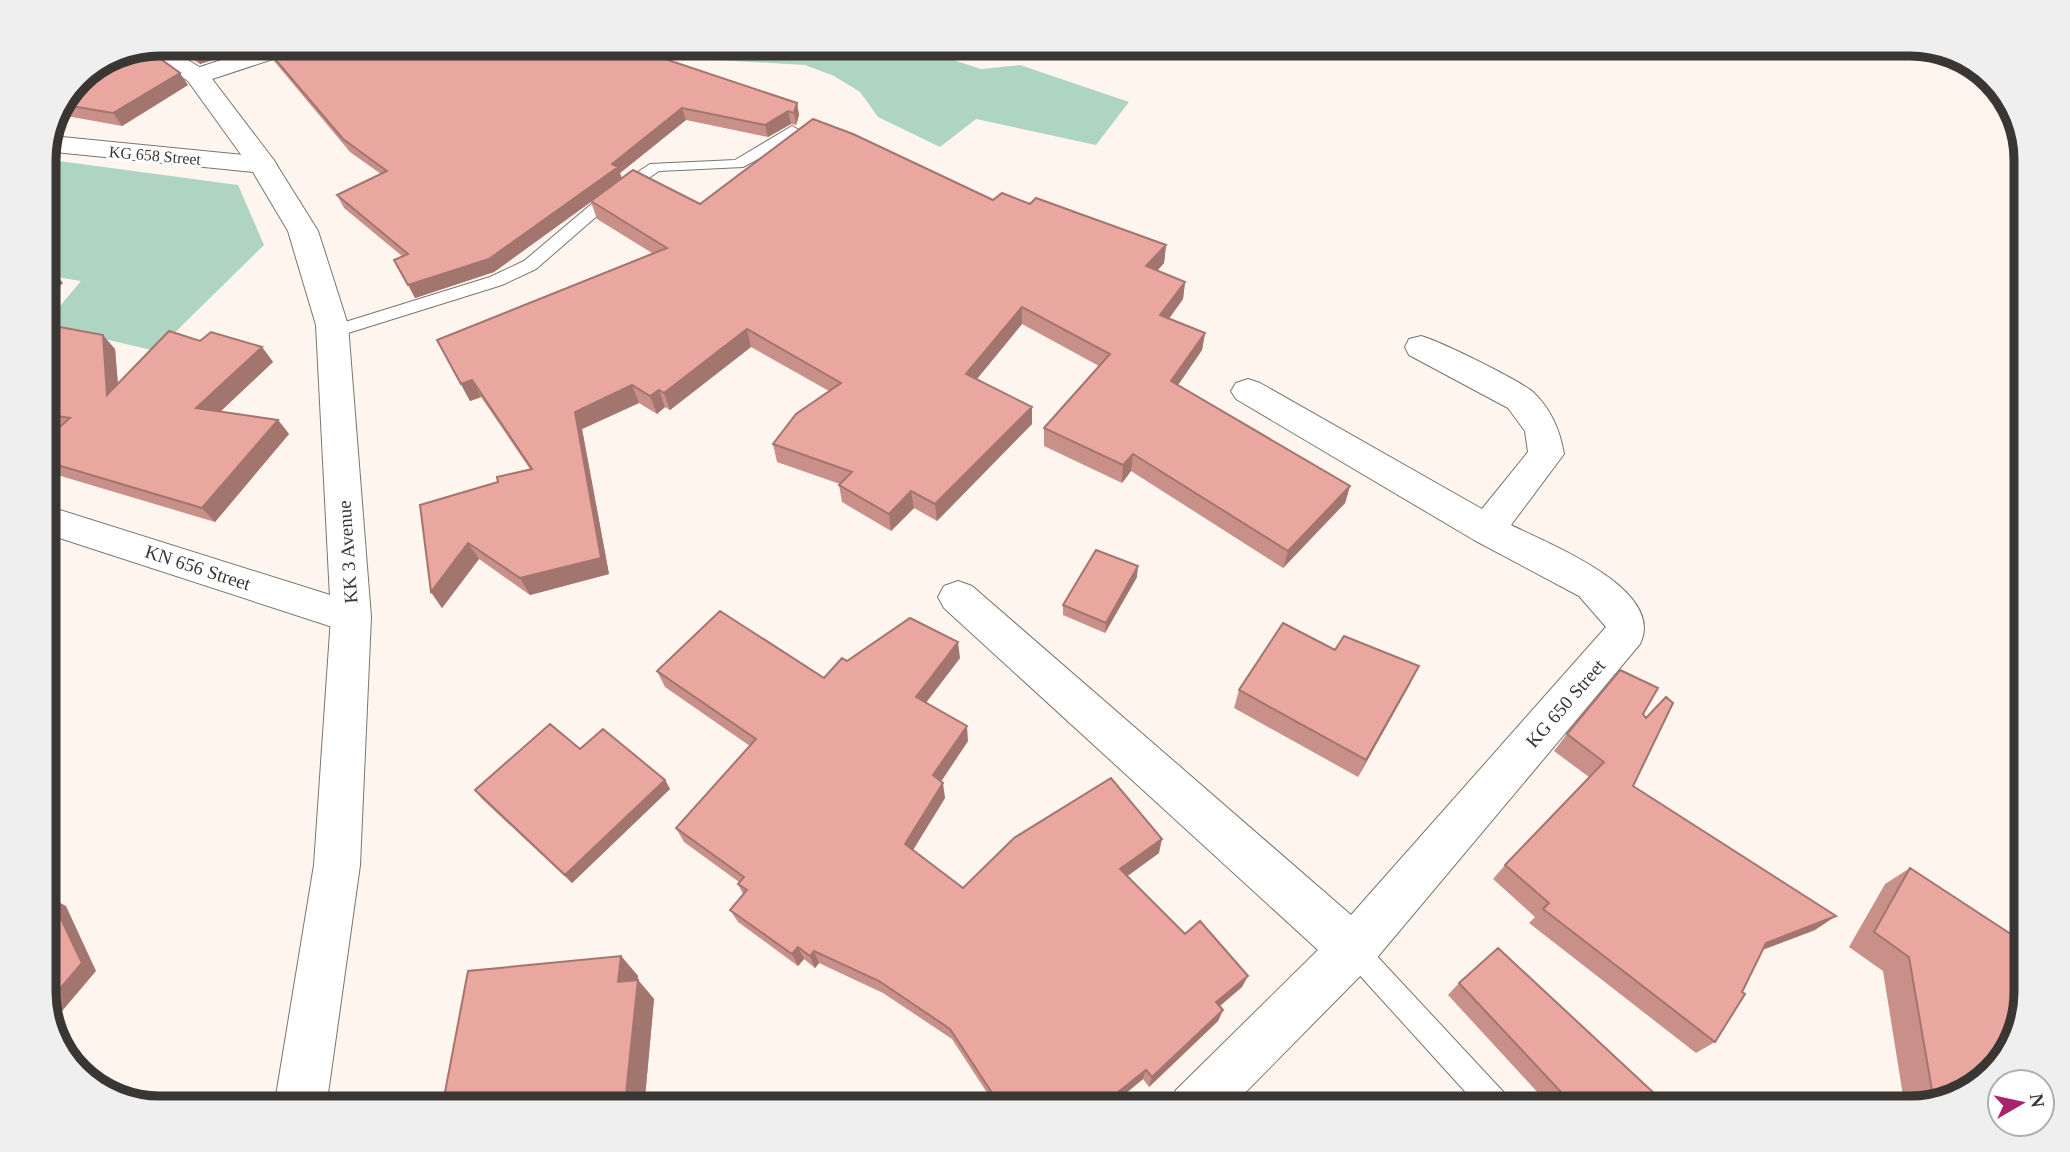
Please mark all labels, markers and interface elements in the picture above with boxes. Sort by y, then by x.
street label: KG 658 Street [108,143,202,168]
street label: KK 3 Avenue [333,500,362,604]
street label: KN 656 Street [142,541,254,595]
street label: KG 650 Street [1521,654,1610,752]
north arrow [1986,1068,2056,1138]
text: N [2026,1092,2049,1109]

